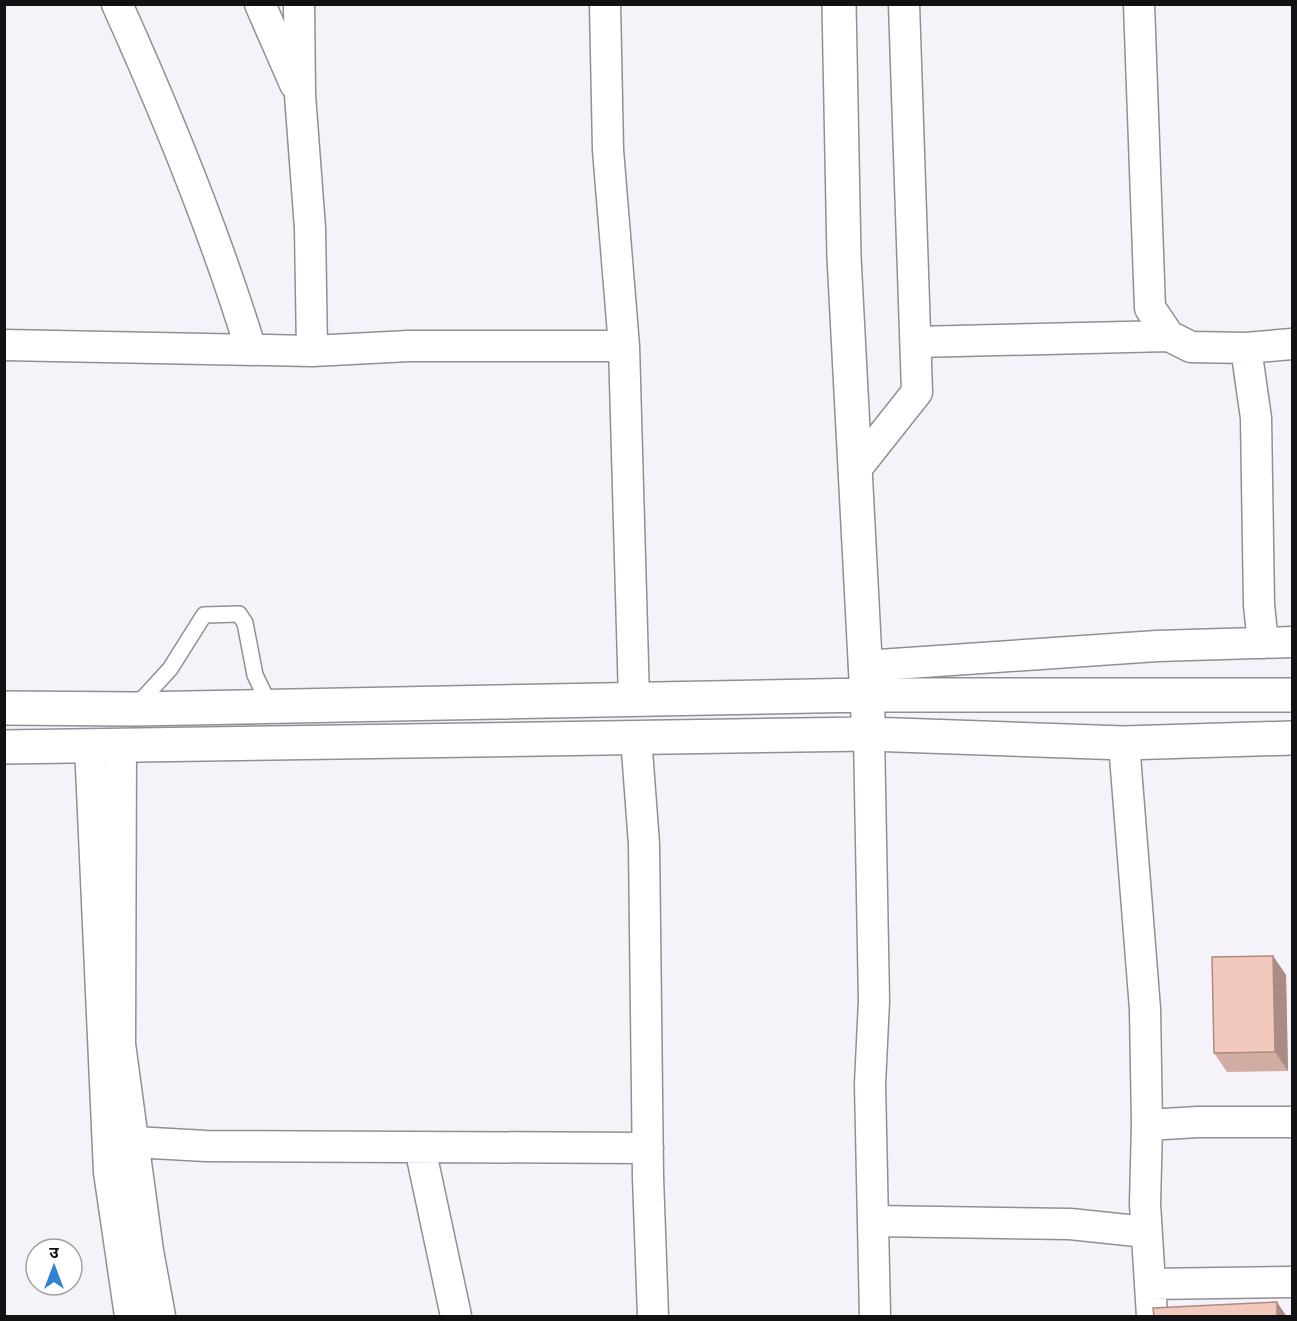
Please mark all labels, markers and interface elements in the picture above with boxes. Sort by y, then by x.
north arrow [24,1237,84,1297]
text: उ [49,1243,59,1262]

